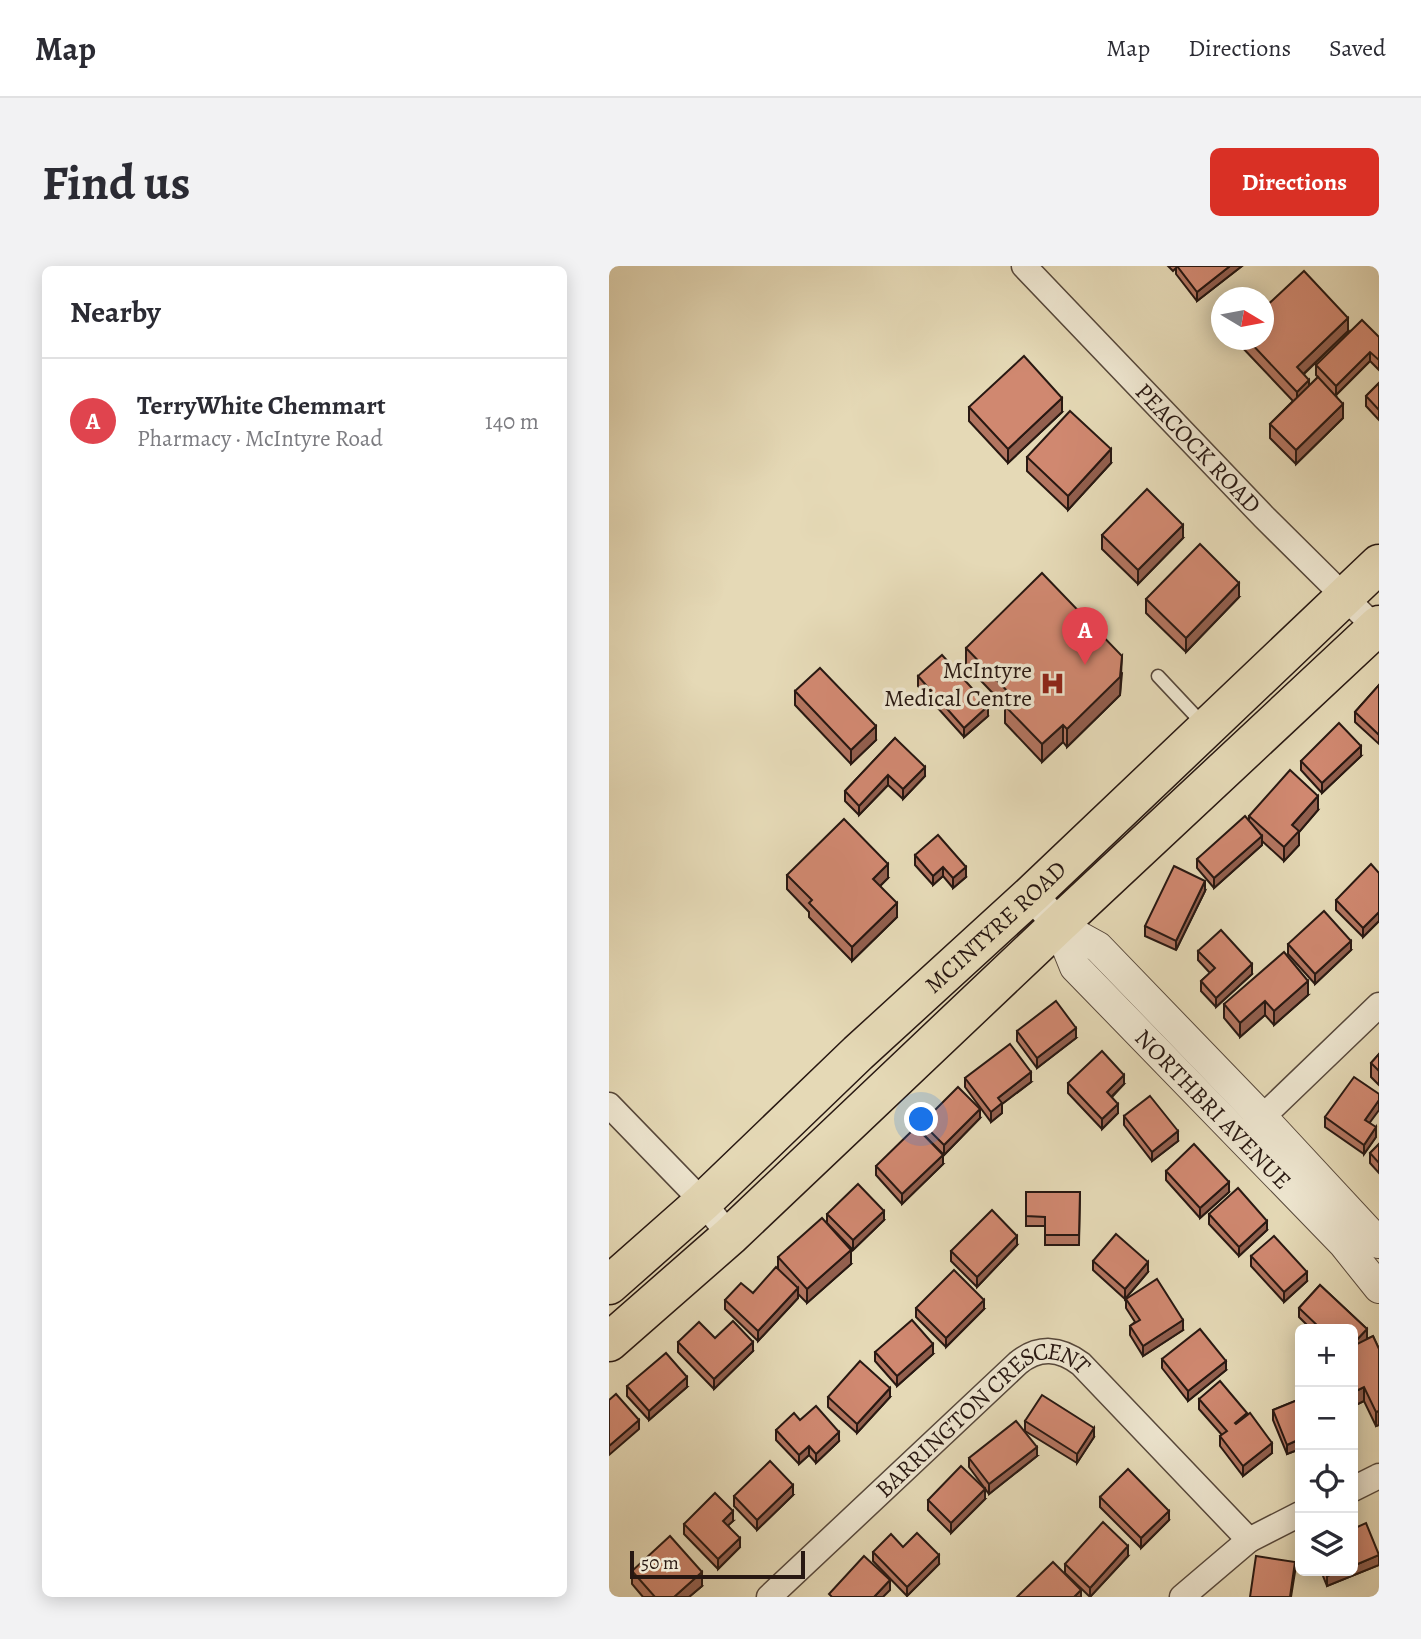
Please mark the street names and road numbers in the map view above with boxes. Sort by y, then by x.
street label: PEACOCK ROAD [1128,376,1268,520]
street label: MCINTYRE ROAD [918,854,1073,1000]
street label: NORTHBRI AVENUE [1128,1022,1298,1196]
street label: BARRINGTON CRESCENT [868,1335,1098,1505]

